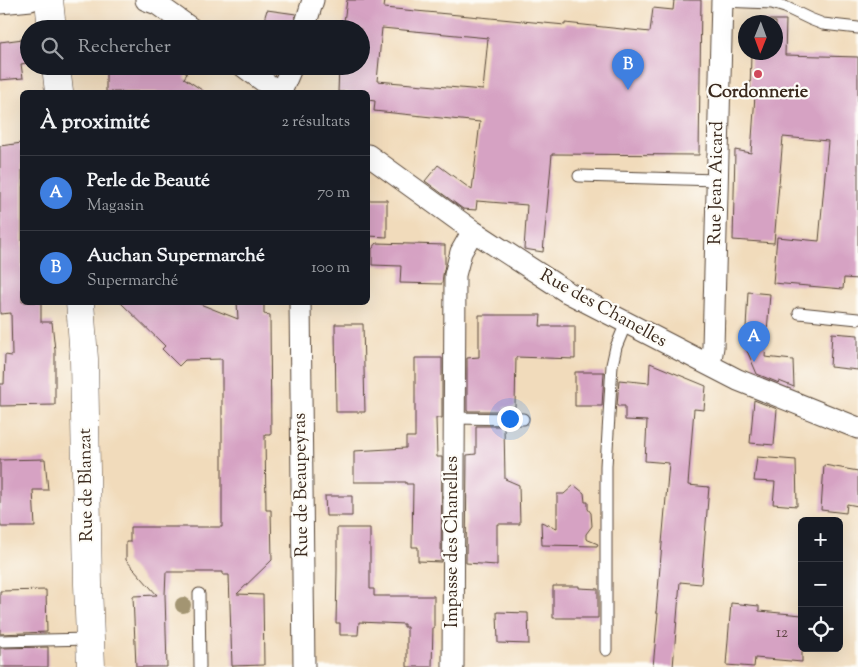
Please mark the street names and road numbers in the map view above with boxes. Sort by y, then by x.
street label: Rue Jean Aicard [703,121,731,245]
street label: Rue des Chanelles [535,263,671,355]
street label: Rue de Beaupeyras [288,413,316,557]
street label: Rue de Blanzat [73,428,101,542]
street label: Impasse des Chanelles [440,456,466,628]

